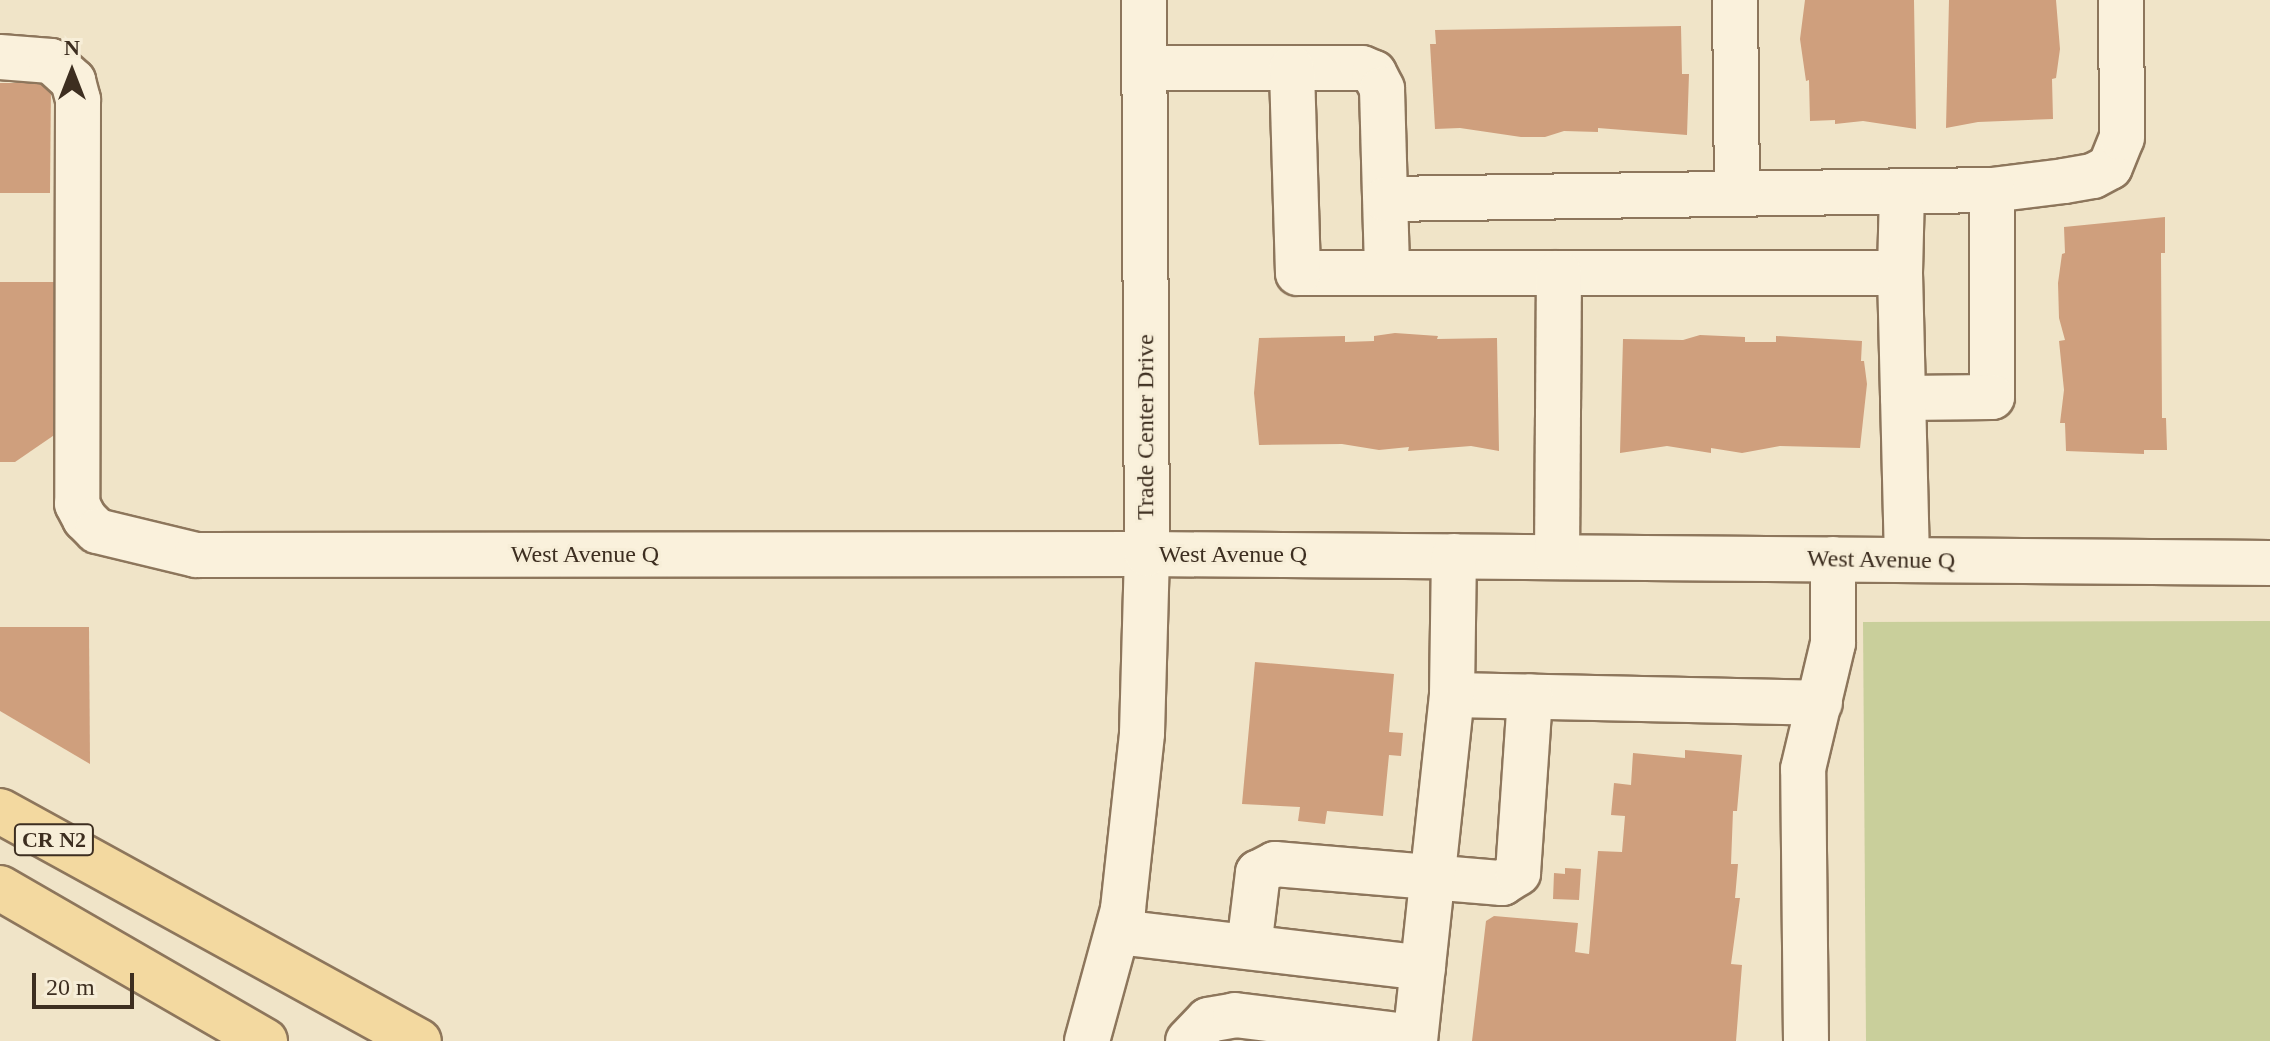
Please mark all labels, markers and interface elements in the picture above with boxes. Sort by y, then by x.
north arrow [32,32,112,112]
text: N [64,35,80,60]
street label: Trade Center Drive [1132,334,1160,520]
street label: West Avenue Q [510,541,660,569]
street label: West Avenue Q [1158,541,1308,569]
street label: West Avenue Q [1806,544,1956,576]
road number: CR N2 [12,822,96,858]
scale bar [36,957,138,1007]
text: 20 m [46,974,95,1000]

